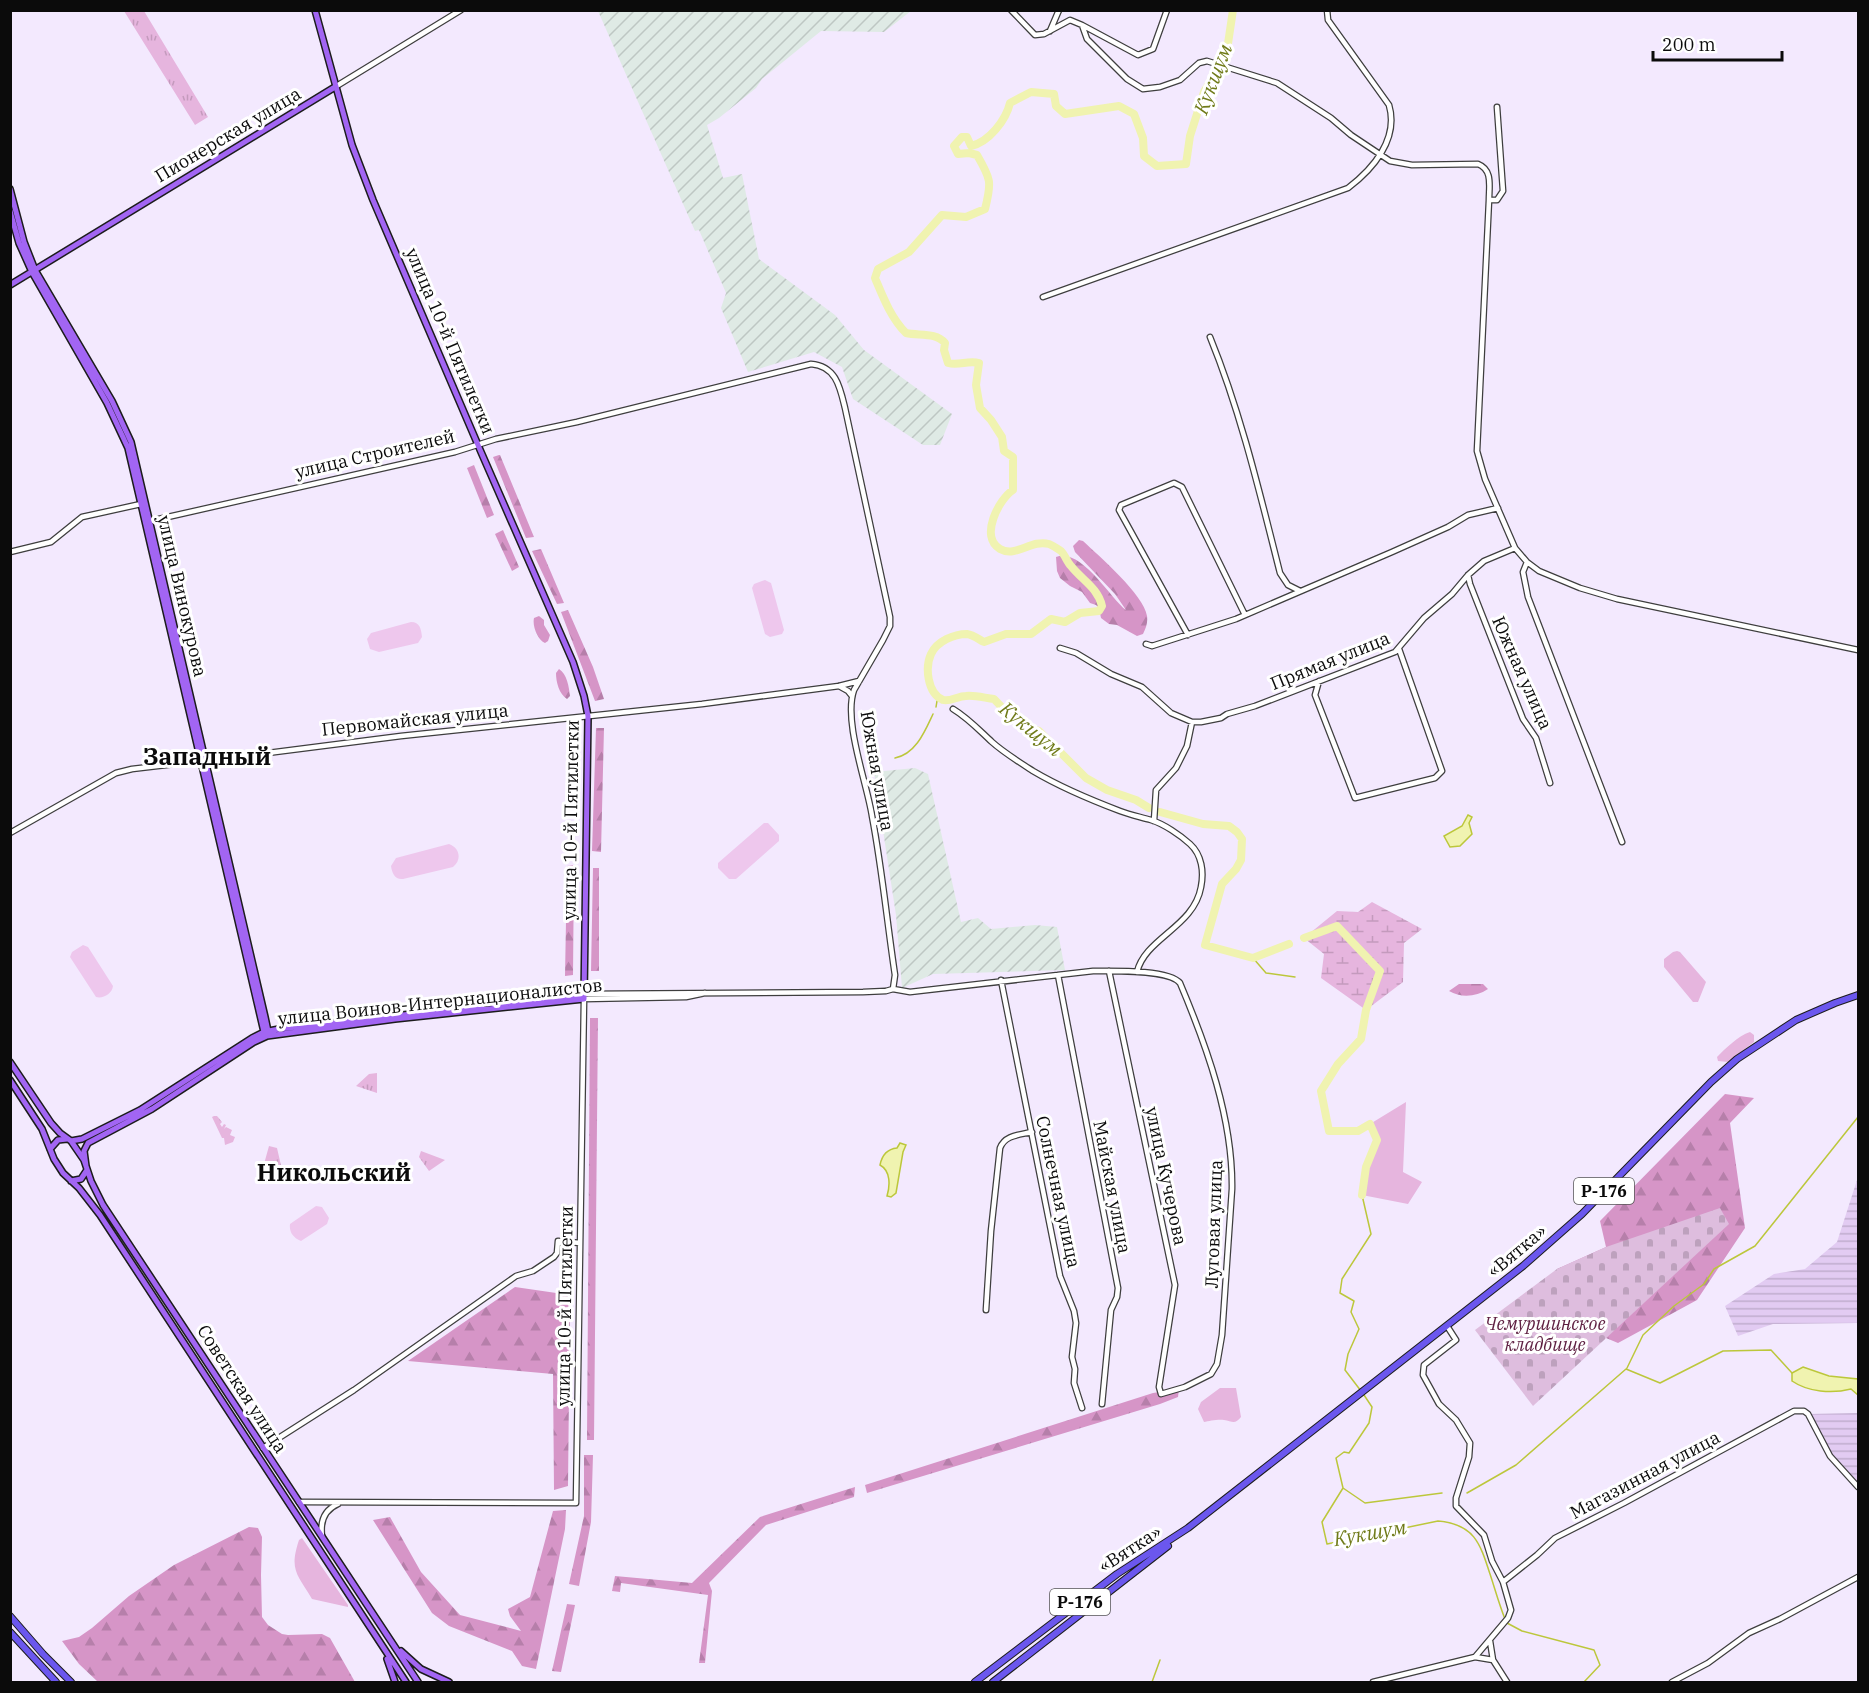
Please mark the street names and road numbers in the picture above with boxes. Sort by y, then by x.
street label: Пионерская улица [151,82,305,187]
street label: улица 10-й Пятилетки [401,244,500,438]
street label: улица Строителей [293,424,457,483]
street label: улица Винокурова [153,513,212,679]
street label: Южная улица [1487,613,1558,733]
street label: Прямая улица [1267,626,1393,695]
street label: Первомайская улица [320,698,510,741]
street label: Южная улица [856,709,899,833]
street label: улица 10-й Пятилетки [557,720,584,920]
street label: улица Воинов-Интернационалистов [277,973,603,1030]
street label: улица Кучерова [1141,1104,1192,1248]
street label: Солнечная улица [1031,1114,1086,1270]
street label: Майская улица [1088,1119,1137,1255]
street label: Луговая улица [1200,1159,1227,1289]
road number: Р-176 [1574,1178,1634,1204]
street label: улица 10-й Пятилетки [551,1206,578,1406]
street label: «Вятка» [1482,1219,1551,1282]
street label: Советская улица [192,1320,293,1457]
street label: Магазинная улица [1566,1425,1724,1524]
street label: «Вятка» [1094,1520,1165,1577]
road number: Р-176 [1050,1589,1110,1615]

